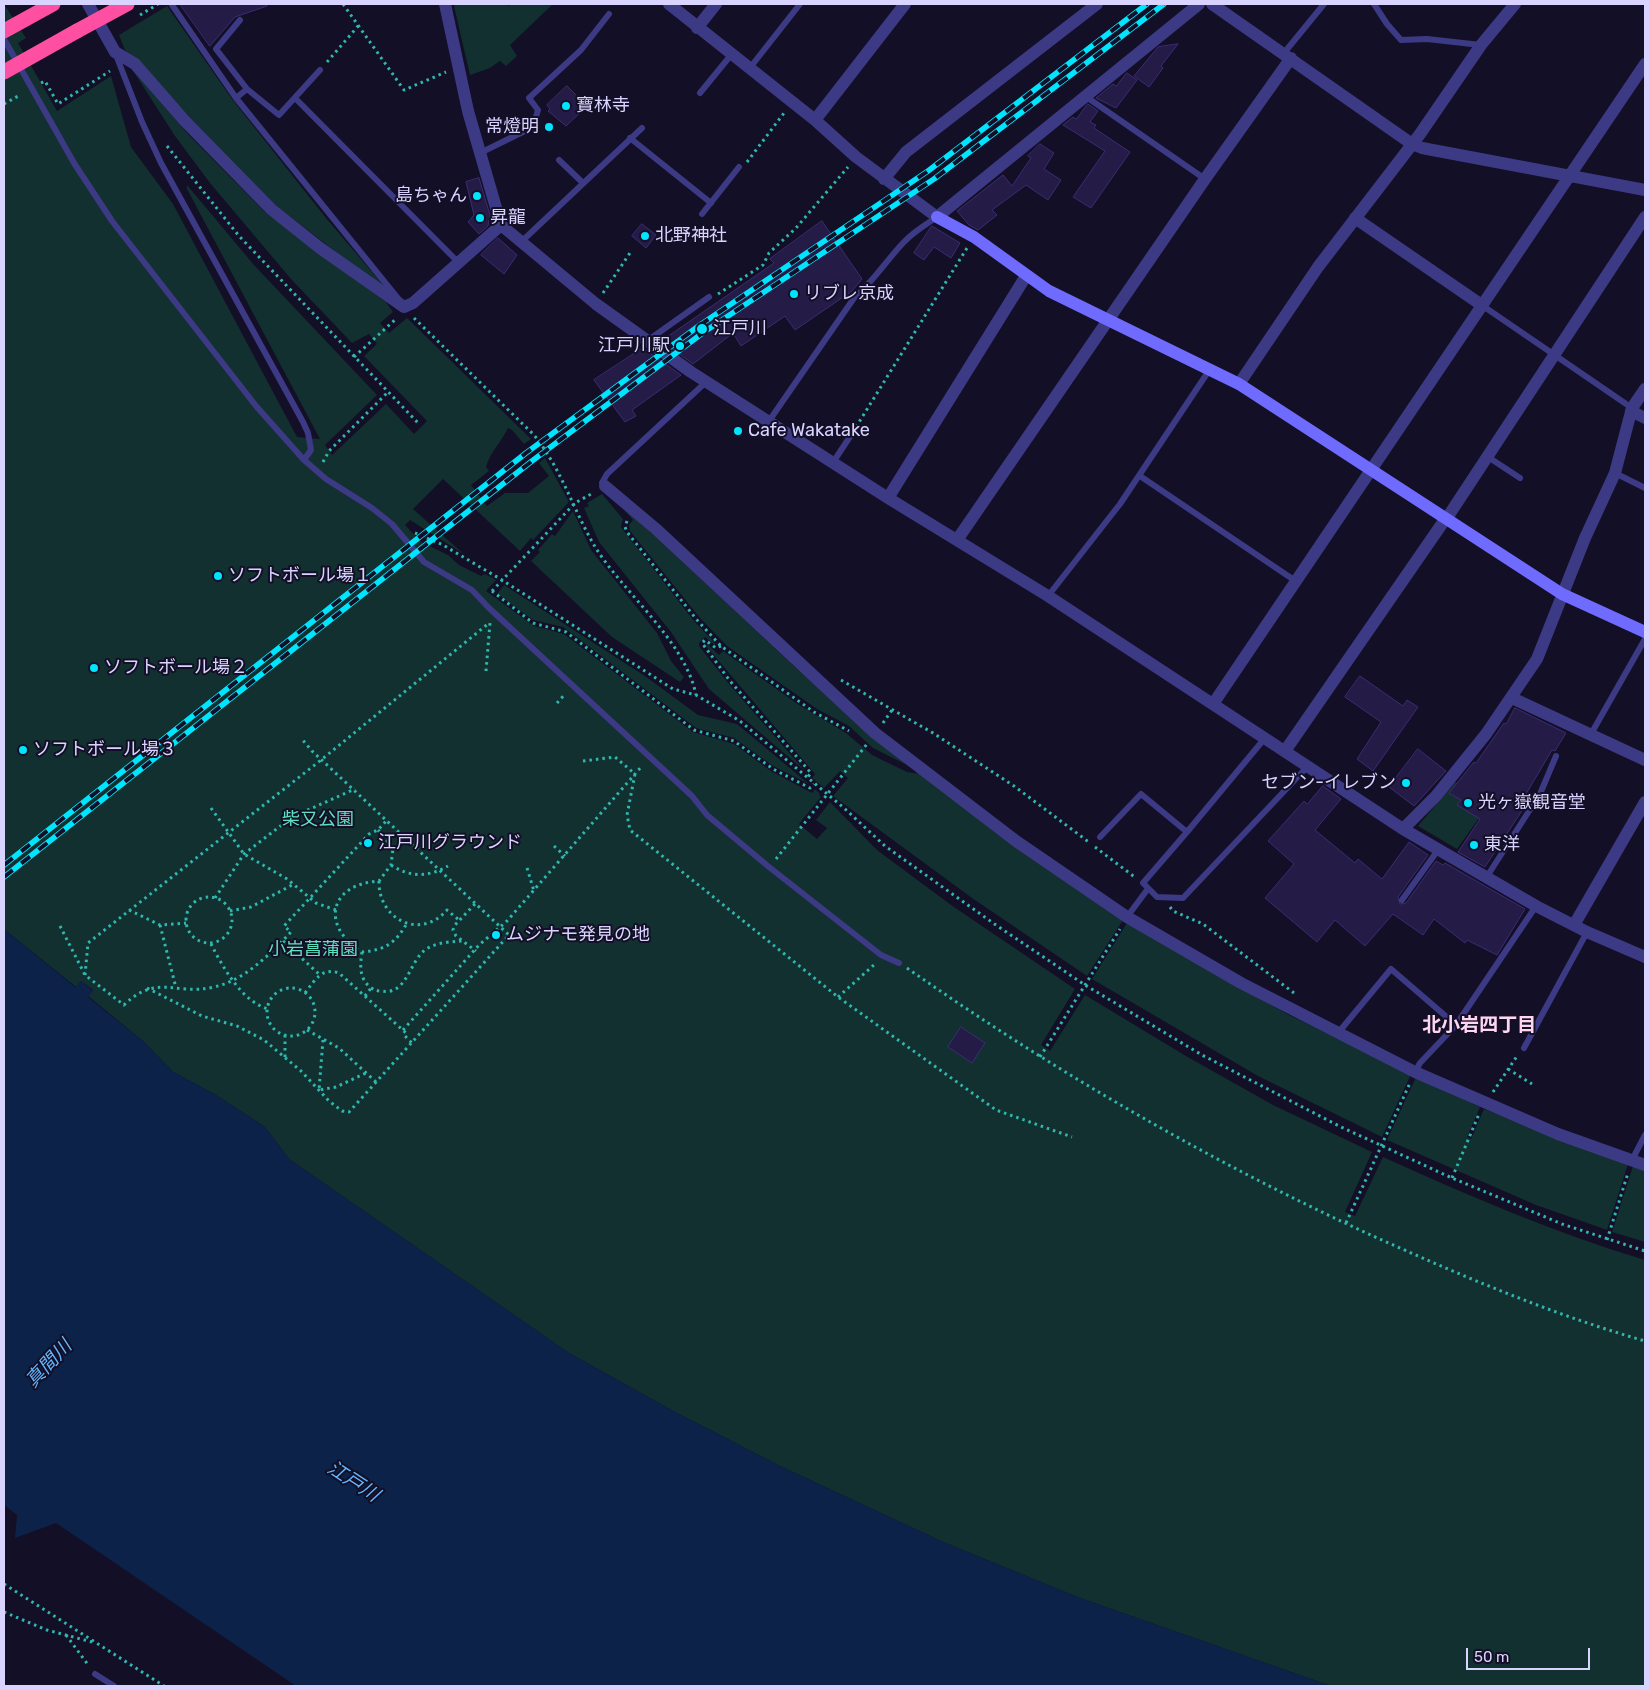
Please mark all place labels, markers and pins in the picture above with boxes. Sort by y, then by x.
place label: 寶林寺 [576,95,630,117]
marker: 寶林寺 [560,100,572,112]
place label: 常燈明 [485,116,539,138]
marker: 常燈明 [543,121,555,133]
place label: 島ちゃん [395,185,467,207]
marker: 島ちゃん [471,190,483,202]
place label: 昇龍 [490,207,526,229]
marker: 昇龍 [474,212,486,224]
place label: 北野神社 [655,225,727,247]
marker: 北野神社 [639,230,651,242]
place label: リブレ京成 [804,283,894,305]
marker: リブレ京成 [788,288,800,300]
place label: 江戸川 [713,318,767,340]
marker: 江戸川 [695,322,709,336]
place label: 江戸川駅 [598,335,670,357]
marker: 江戸川駅 [674,340,686,352]
place label: Cafe Wakatake [748,420,870,442]
marker: Cafe Wakatake [732,425,744,437]
place label: ソフトボール場１ [228,565,372,587]
marker: ソフトボール場１ [212,570,224,582]
place label: ソフトボール場２ [104,657,248,679]
marker: ソフトボール場２ [88,662,100,674]
place label: ソフトボール場３ [33,739,177,761]
marker: ソフトボール場３ [17,744,29,756]
place label: セブン-イレブン [1261,772,1396,794]
marker: セブン-イレブン [1400,777,1412,789]
place label: 光ヶ嶽観音堂 [1478,792,1586,814]
marker: 光ヶ嶽観音堂 [1462,797,1474,809]
place label: 江戸川グラウンド [378,832,522,854]
place label: 東洋 [1484,834,1520,856]
marker: 江戸川グラウンド [362,837,374,849]
marker: 東洋 [1468,839,1480,851]
place label: ムジナモ発見の地 [506,924,650,946]
marker: ムジナモ発見の地 [490,929,502,941]

